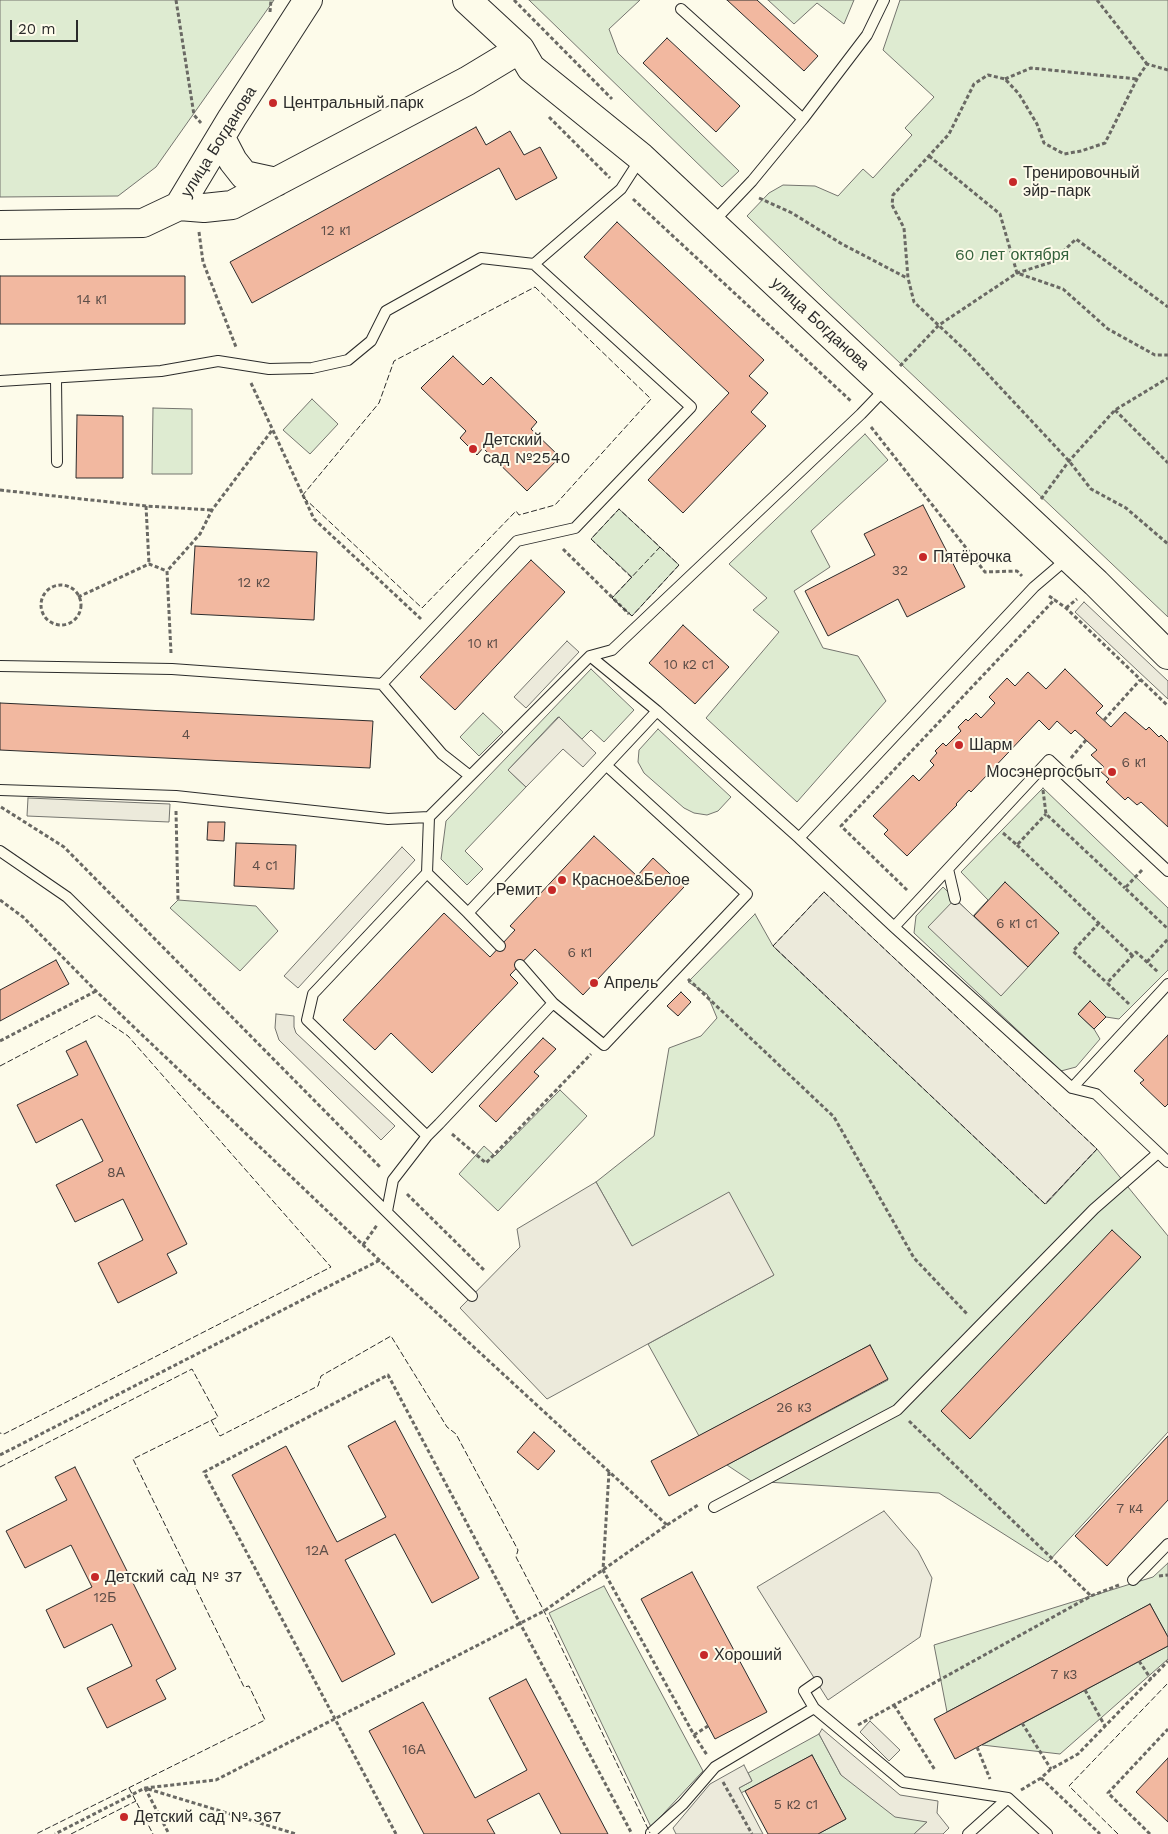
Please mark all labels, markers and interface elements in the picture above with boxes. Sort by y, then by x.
scale bar [12,10,80,42]
text: 20 m [18,20,56,38]
street label: улица Богданова [177,83,261,201]
place label: Центральный парк [283,93,424,113]
marker: Центральный парк [267,97,279,109]
place label: Тренировочный эйр-парк [1023,163,1140,201]
marker: Тренировочный эйр-парк [1007,176,1019,188]
house number: 12 к1 [321,223,351,239]
park label: 60 лет октября [955,245,1069,265]
street label: улица Богданова [767,274,873,374]
house number: 14 к1 [77,292,107,308]
place label: Детский сад №2540 [483,430,571,468]
marker: Детский сад №2540 [467,443,479,455]
place label: Пятёрочка [933,547,1011,567]
marker: Пятёрочка [917,551,929,563]
house number: 32 [892,563,908,579]
house number: 12 к2 [238,575,270,591]
house number: 10 к1 [468,636,498,652]
house number: 10 к2 с1 [664,657,714,673]
house number: 4 [182,727,190,743]
place label: Шарм [969,735,1012,755]
marker: Шарм [953,739,965,751]
house number: 6 к1 [1122,755,1146,771]
place label: Мосэнергосбыт [986,762,1102,782]
marker: Мосэнергосбыт [1106,766,1118,778]
house number: 4 с1 [252,858,278,874]
place label: Красное&Белое [572,870,690,890]
marker: Красное&Белое [556,874,568,886]
place label: Ремит [496,880,542,900]
marker: Ремит [546,884,558,896]
house number: 6 к1 с1 [996,916,1038,932]
house number: 6 к1 [568,945,592,961]
place label: Апрель [604,973,658,993]
marker: Апрель [588,977,600,989]
house number: 8А [107,1165,125,1181]
house number: 26 к3 [776,1400,812,1416]
house number: 7 к4 [1116,1501,1144,1517]
house number: 12А [306,1543,328,1559]
place label: Детский сад № 37 [105,1567,242,1587]
marker: Детский сад № 37 [89,1571,101,1583]
house number: 12Б [94,1590,116,1606]
place label: Хороший [714,1645,782,1665]
marker: Хороший [698,1649,710,1661]
house number: 7 к3 [1051,1667,1077,1683]
house number: 16А [402,1742,426,1758]
house number: 5 к2 с1 [774,1797,818,1813]
place label: Детский сад № 367 [134,1807,281,1827]
marker: Детский сад № 367 [118,1811,130,1823]

